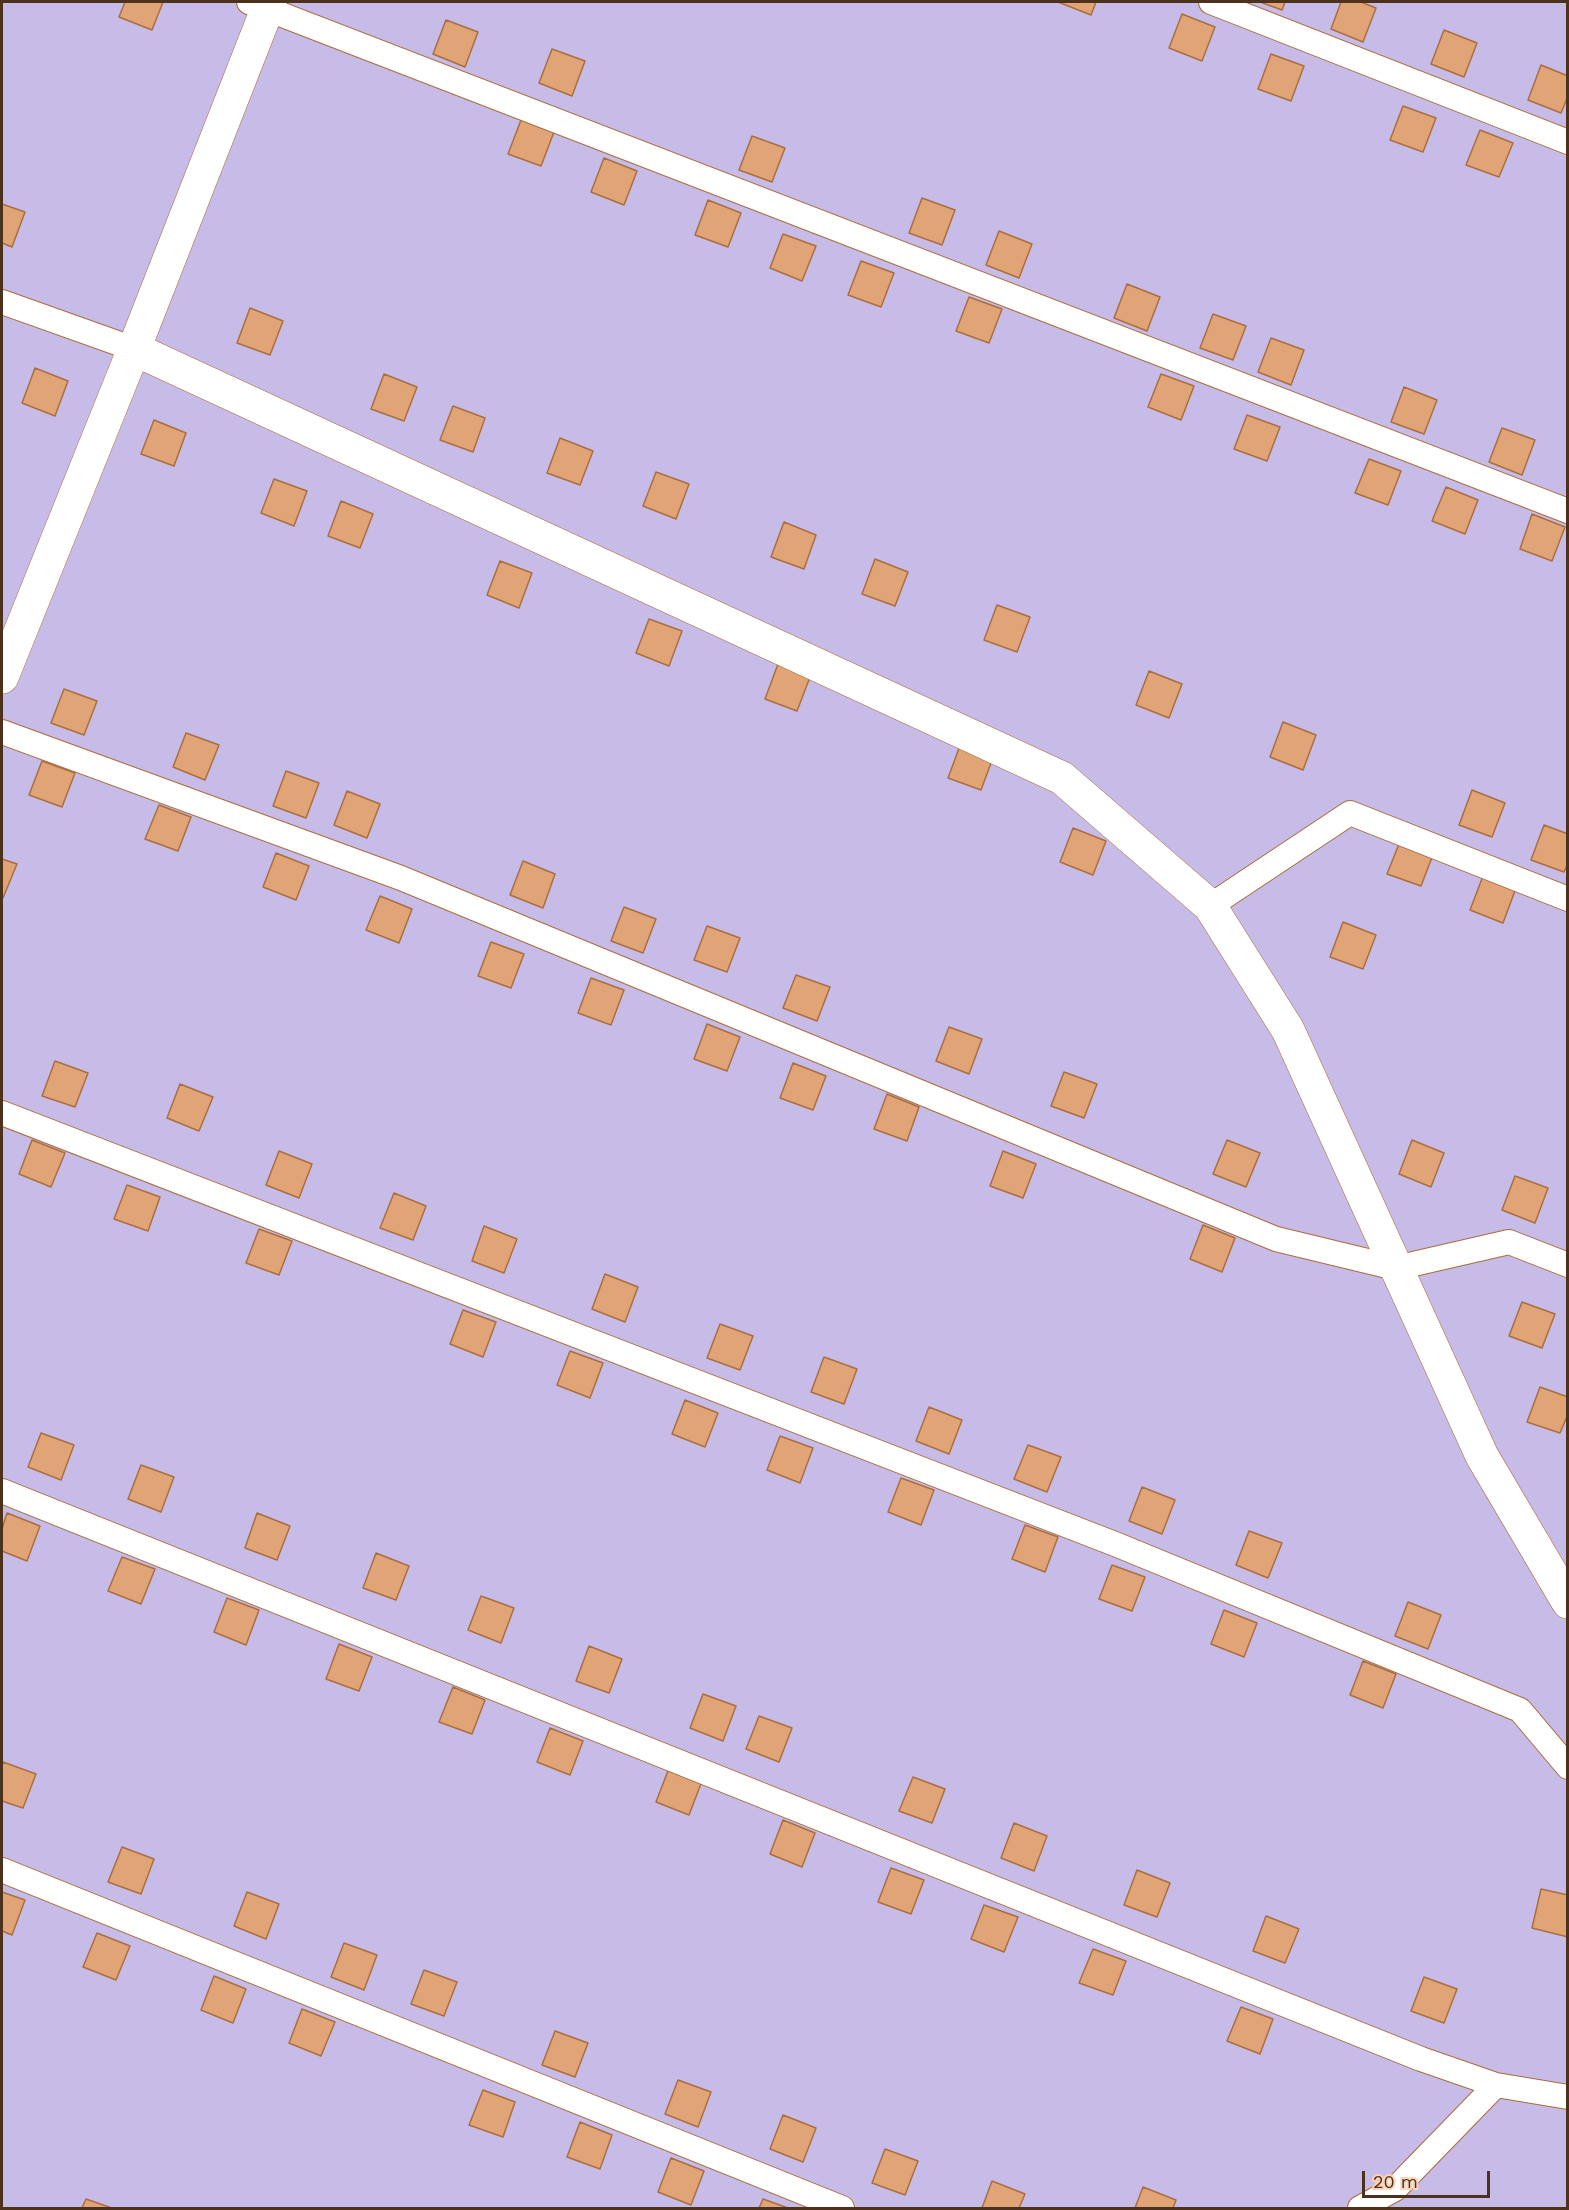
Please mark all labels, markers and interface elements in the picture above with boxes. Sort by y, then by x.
scale bar [1365,2159,1492,2197]
text: 20 m [1373,2171,1418,2192]

